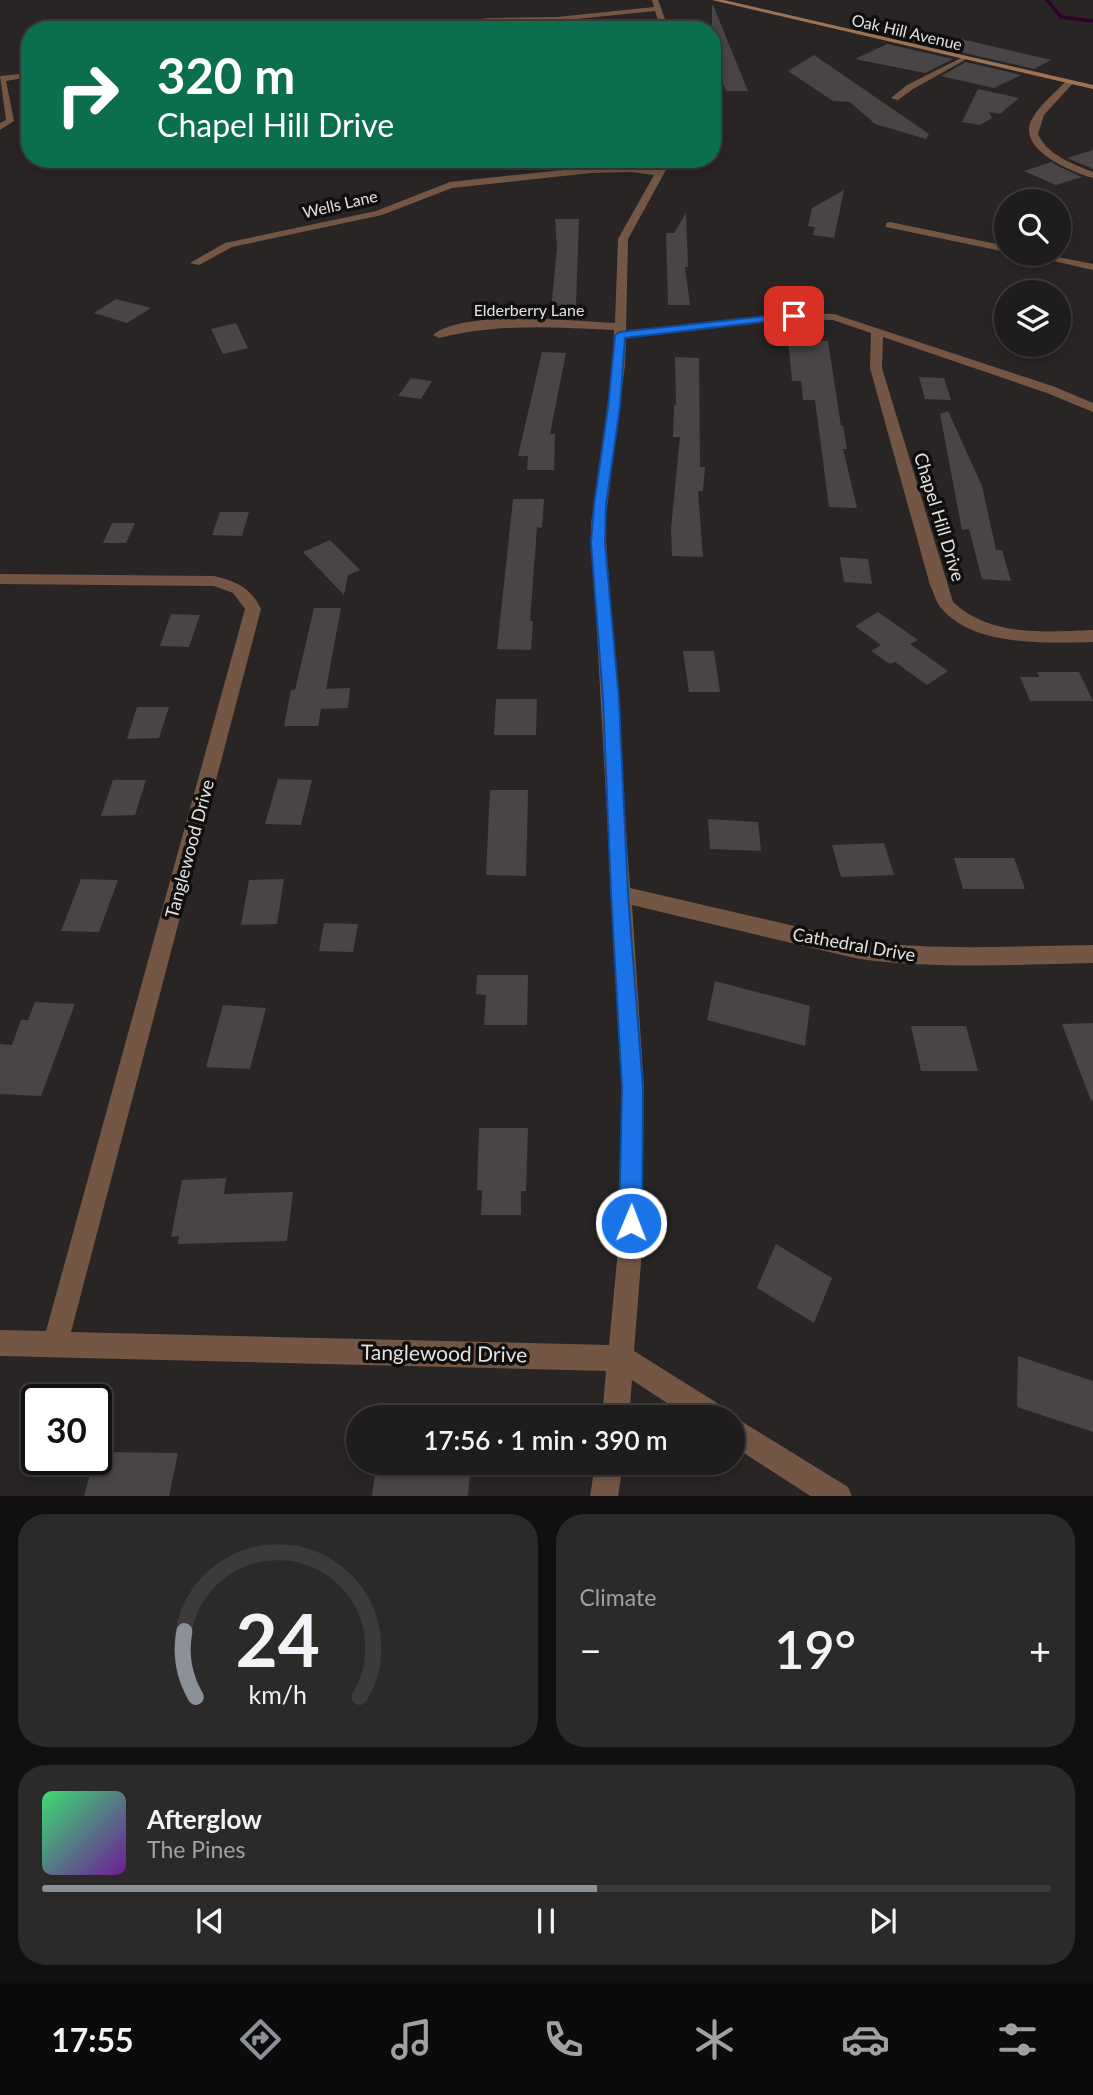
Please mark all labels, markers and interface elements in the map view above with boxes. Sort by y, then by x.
street label: Oak Hill Avenue [850,10,964,53]
text: 320 m [157,46,295,104]
icon: right [42,49,133,140]
text: Chapel Hill Drive [157,105,394,144]
street label: Wells Lane [301,186,379,221]
map controls [994,189,1071,357]
button: search [994,189,1071,266]
button: layers [994,280,1071,357]
pin [764,286,824,346]
icon: arrive [775,297,813,335]
street label: Elderberry Lane [474,300,584,319]
street label: Chapel Hill Drive [910,450,970,584]
street label: Tanglewood Drive [160,777,218,920]
street label: Cathedral Drive [791,922,917,966]
position arrow [594,1186,668,1260]
street label: Tanglewood Drive [361,1339,527,1366]
speed limit sign: 30 [21,1384,112,1475]
text: 17:56 · 1 min · 390 m [423,1424,668,1456]
text: Climate [580,1583,656,1611]
text: 24 [236,1595,320,1683]
text: 19° [774,1618,856,1680]
text: − [580,1627,602,1673]
text: + [1029,1627,1051,1673]
text: km/h [248,1678,307,1708]
text: Afterglow [147,1803,262,1835]
text: The Pines [147,1835,245,1863]
icon: previous [191,1902,229,1940]
icon: pause [527,1902,565,1940]
icon: next [864,1902,902,1940]
icon: directions [236,2015,285,2064]
icon: music [387,2015,436,2064]
icon: phone [539,2015,588,2064]
icon: climate [690,2015,739,2064]
icon: car [841,2015,890,2064]
icon: filters [993,2015,1042,2064]
text: 17:55 [51,2020,134,2059]

